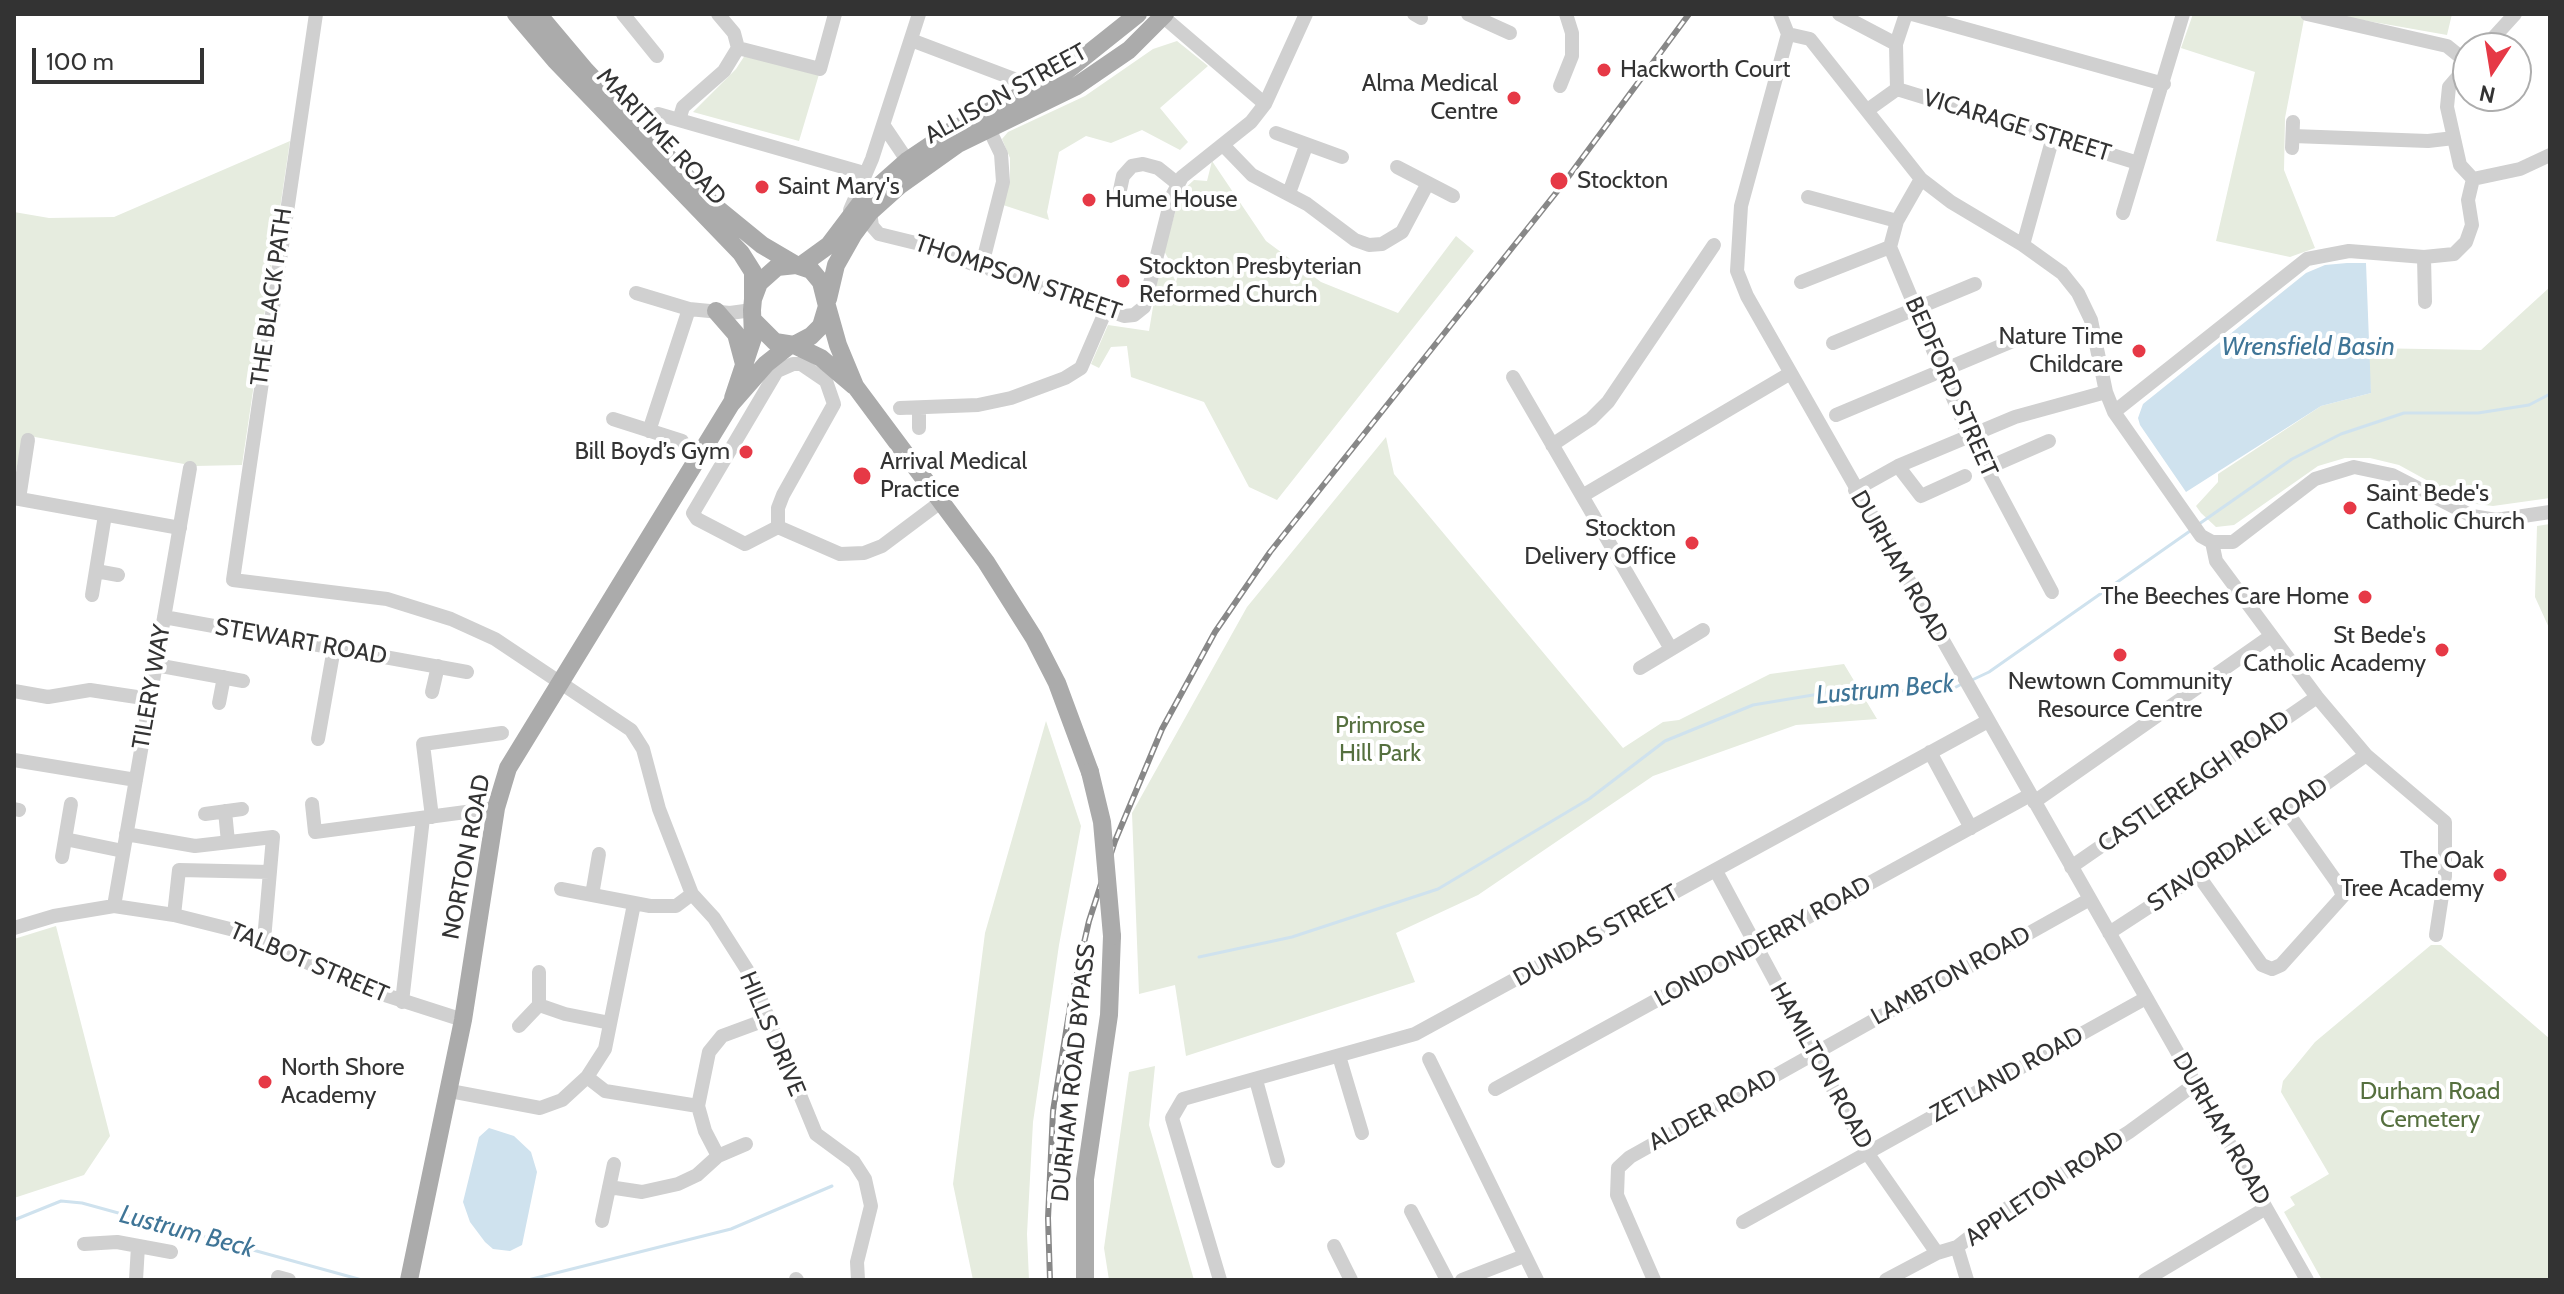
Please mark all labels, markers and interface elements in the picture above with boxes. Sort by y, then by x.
scale bar [36,32,208,82]
north arrow [2452,32,2532,112]
street label: ALLISON STREET [920,38,1092,150]
text: 100 m [46,47,114,76]
place label: Hackworth Court [1620,56,1790,84]
marker: Hackworth Court [1595,61,1613,79]
street label: MARITIME ROAD [590,63,732,211]
place label: Alma Medical Centre [1362,70,1498,126]
text: N [2477,79,2498,109]
street label: VICARAGE STREET [1920,84,2114,168]
marker: Alma Medical Centre [1505,89,1523,107]
place label: Stockton [1577,167,1668,195]
marker: Stockton [1548,170,1570,192]
place label: Saint Mary's [778,173,900,201]
marker: Saint Mary's [753,178,771,196]
place label: Hume House [1105,186,1238,214]
marker: Hume House [1080,191,1098,209]
street label: THE BLACK PATH [245,206,299,388]
street label: THOMPSON STREET [911,229,1125,327]
place label: Stockton Presbyterian Reformed Church [1139,253,1362,309]
marker: Stockton Presbyterian Reformed Church [1114,272,1132,290]
street label: BEDFORD STREET [1898,293,2004,481]
place label: Nature Time Childcare [1998,323,2123,379]
water label: Wrensfield Basin [2221,331,2395,363]
marker: Nature Time Childcare [2130,342,2148,360]
place label: Bill Boyd’s Gym [575,438,730,466]
marker: Bill Boyd’s Gym [737,443,755,461]
place label: Arrival Medical Practice [880,448,1027,504]
marker: Arrival Medical Practice [851,465,873,487]
place label: Saint Bede's Catholic Church [2366,480,2525,536]
street label: DURHAM ROAD [1844,486,1954,648]
marker: Saint Bede's Catholic Church [2341,499,2359,517]
place label: Stockton Delivery Office [1524,515,1676,571]
marker: Stockton Delivery Office [1683,534,1701,552]
place label: The Beeches Care Home [2101,583,2349,611]
marker: The Beeches Care Home [2356,588,2374,606]
street label: STEWART ROAD [213,613,389,671]
street label: TILERY WAY [127,622,177,752]
place label: St Bede's Catholic Academy [2243,622,2426,678]
marker: St Bede's Catholic Academy [2433,641,2451,659]
marker: Newtown Community Resource Centre [2111,646,2129,664]
water label: Lustrum Beck [1815,668,1955,712]
place label: Newtown Community Resource Centre [2008,668,2232,724]
street label: CASTLEREAGH ROAD [2093,705,2295,859]
park label: Primrose Hill Park [1335,712,1425,768]
street label: NORTON ROAD [437,772,497,942]
street label: STAVORDALE ROAD [2142,772,2334,918]
place label: The Oak Tree Academy [2341,847,2484,903]
marker: The Oak Tree Academy [2491,866,2509,884]
street label: LONDONDERRY ROAD [1650,871,1876,1013]
street label: DUNDAS STREET [1509,879,1683,993]
street label: TALBOT STREET [225,917,393,1009]
street label: LAMBTON ROAD [1866,920,2036,1032]
street label: DURHAM ROAD BYPASS [1046,943,1102,1203]
street label: HILLS DRIVE [733,967,811,1101]
street label: HAMILTON ROAD [1763,978,1879,1154]
street label: ZETLAND ROAD [1925,1021,2089,1129]
street label: DURHAM ROAD [2166,1048,2276,1210]
place label: North Shore Academy [281,1054,404,1110]
street label: ALDER ROAD [1644,1063,1782,1157]
marker: North Shore Academy [256,1073,274,1091]
park label: Durham Road Cemetery [2360,1078,2500,1134]
street label: APPLETON ROAD [1960,1125,2130,1253]
water label: Lustrum Beck [116,1199,258,1265]

